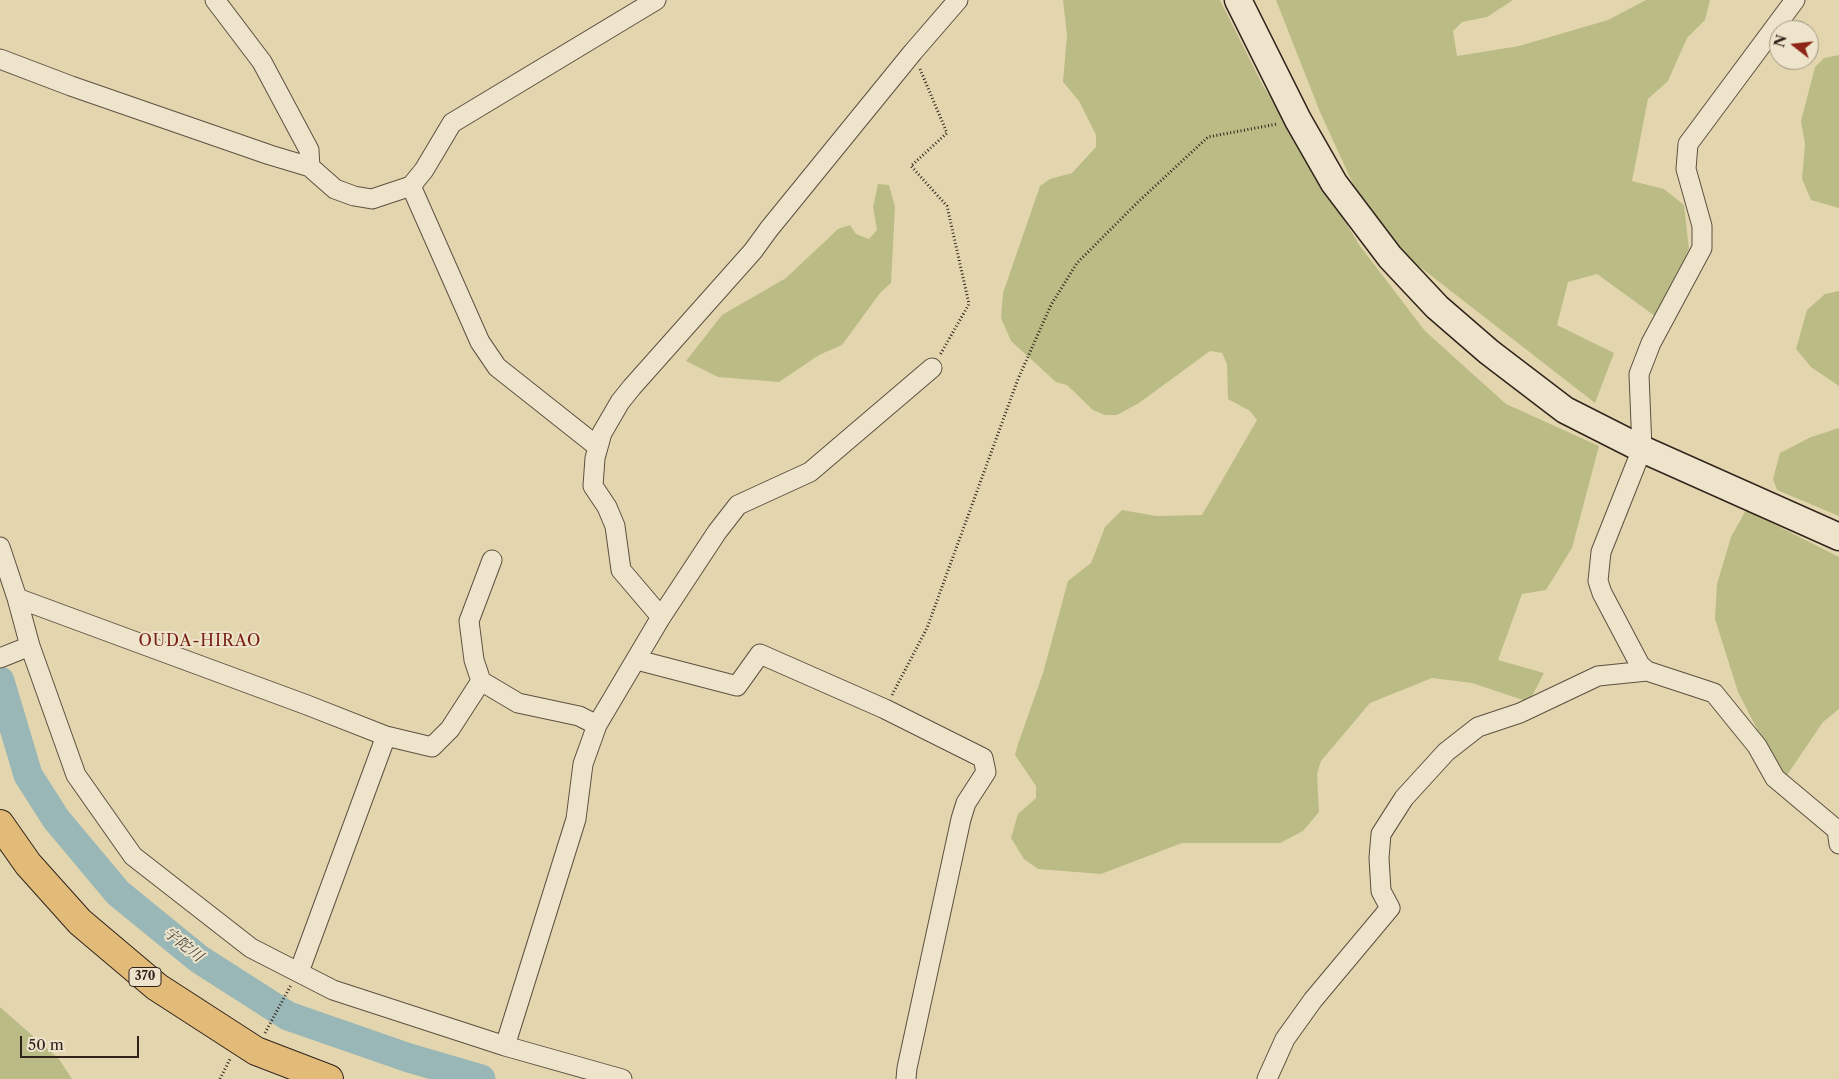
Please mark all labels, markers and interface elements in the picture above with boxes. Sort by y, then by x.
north arrow [1769,20,1819,70]
text: N [1770,33,1791,49]
district label: OUDA-HIRAO [137,631,263,651]
water label: 宇陀川 [160,924,206,966]
road number: 370 [129,968,161,986]
scale bar [22,1026,141,1058]
text: 50 m [28,1035,64,1054]

